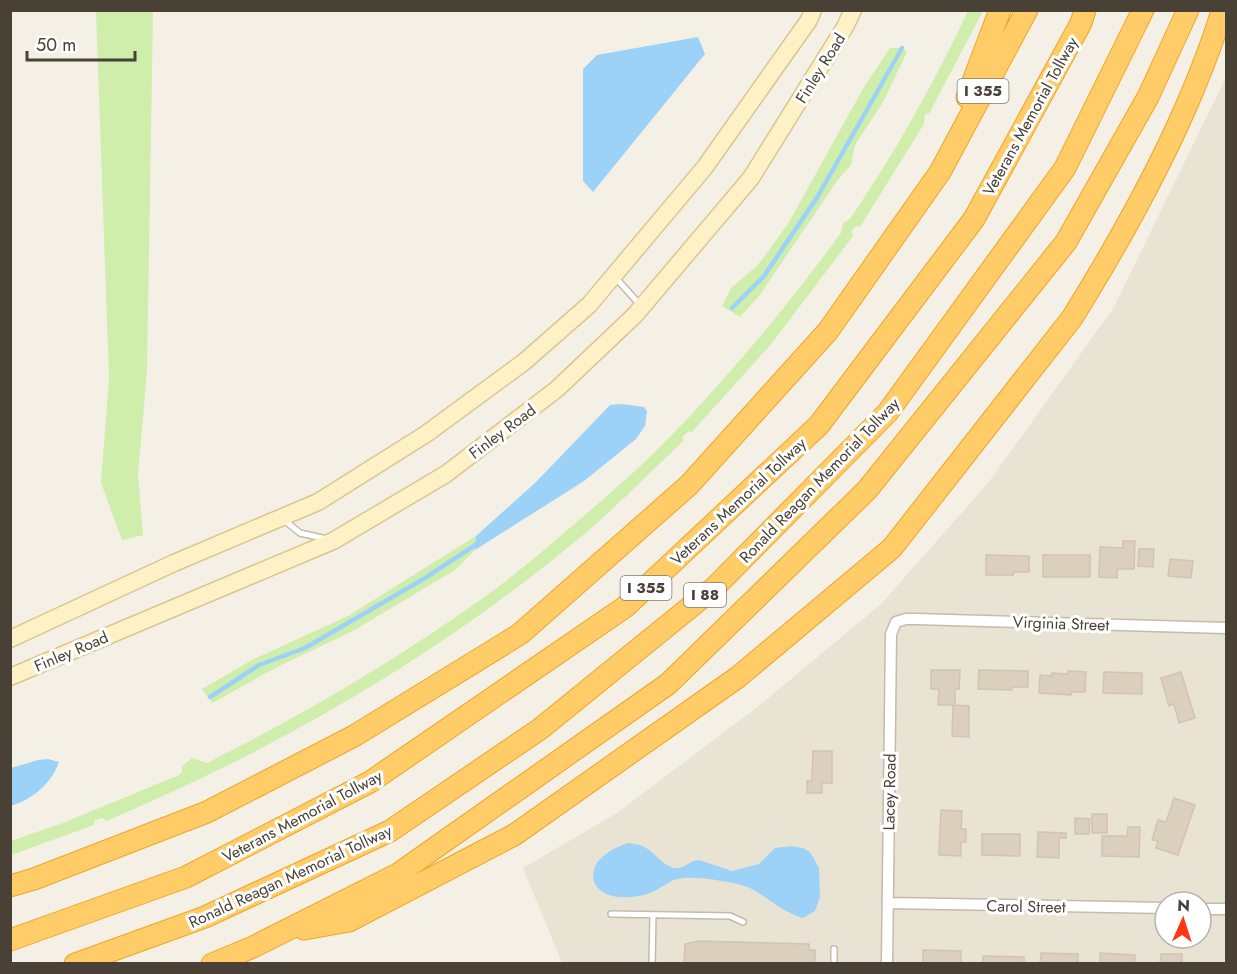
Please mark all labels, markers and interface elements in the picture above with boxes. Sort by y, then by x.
scale bar [27,24,135,62]
street label: Finley Road [790,29,851,108]
text: 50 m [36,32,76,58]
street label: Veterans Memorial Tollway [977,32,1084,200]
road number: I 355 [958,79,1008,103]
street label: Ronald Reagan Memorial Tollway [734,392,905,568]
street label: Finley Road [464,399,541,464]
street label: Veterans Memorial Tollway [665,432,812,571]
road number: I 355 [620,576,672,600]
road number: I 88 [684,583,726,607]
street label: Virginia Street [1012,610,1110,637]
street label: Finley Road [31,626,112,677]
street label: Lacey Road [877,753,902,831]
street label: Veterans Memorial Tollway [218,764,387,868]
street label: Ronald Reagan Memorial Tollway [185,819,397,934]
north arrow [1153,890,1213,950]
street label: Carol Street [986,894,1066,919]
text: N [1177,894,1191,917]

